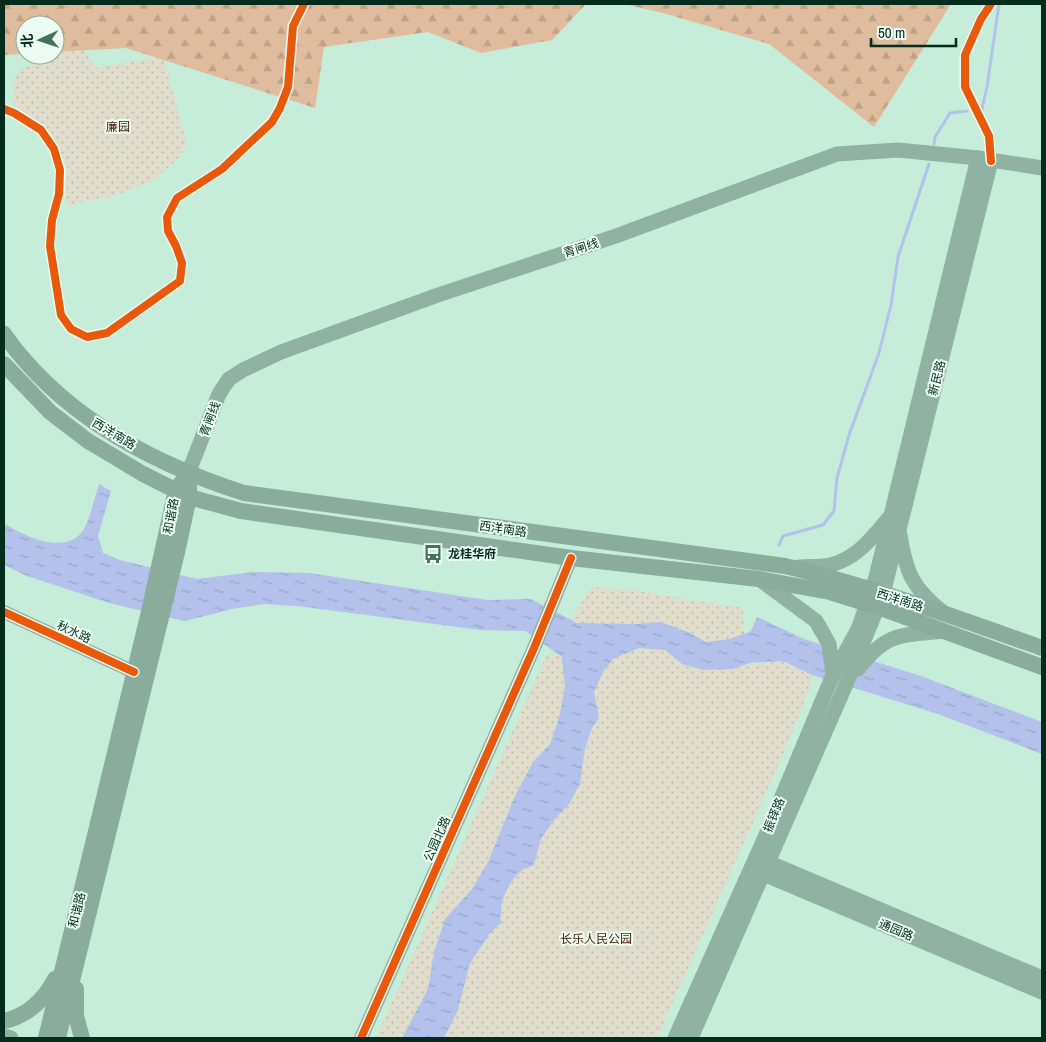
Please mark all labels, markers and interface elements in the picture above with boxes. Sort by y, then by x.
north arrow [15,15,65,65]
scale bar [871,15,956,47]
text: 50 m [878,22,905,43]
text: 北 [18,33,36,48]
park label: 廉园 [106,119,130,135]
street label: 青闸线 [561,235,601,261]
street label: 新民路 [925,359,949,397]
street label: 青闸线 [196,399,224,439]
street label: 西洋南路 [89,415,139,453]
street label: 和谐路 [160,497,182,535]
street label: 西洋南路 [478,518,528,540]
bus stop icon: 龙桂华府 [422,543,444,565]
place label: 龙桂华府 [448,546,496,562]
street label: 西洋南路 [875,585,925,615]
street label: 秋水路 [54,617,94,647]
street label: 振铎路 [760,795,788,835]
street label: 公园北路 [420,814,454,864]
street label: 和谐路 [65,891,89,929]
street label: 通园路 [876,916,916,944]
park label: 长乐人民公园 [560,931,632,947]

